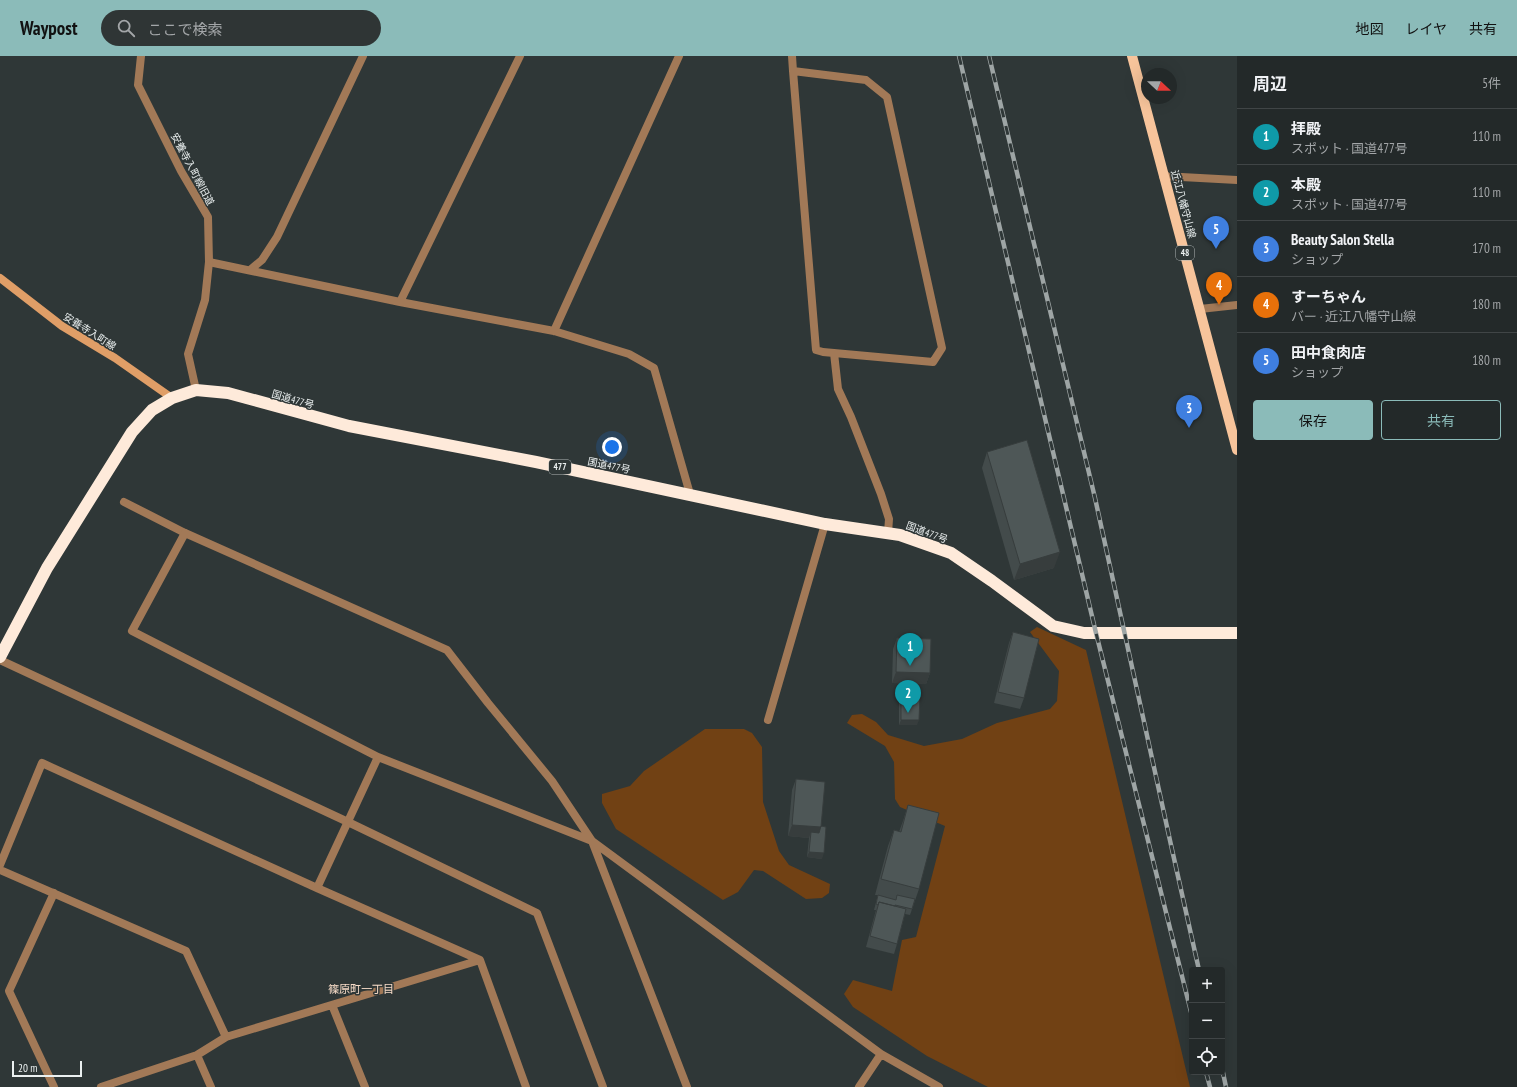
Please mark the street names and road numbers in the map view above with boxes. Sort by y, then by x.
street label: 安養寺入町線旧道 [168,131,217,208]
street label: 近江八幡守山線 [1168,169,1199,240]
road number: 48 [1176,246,1194,260]
street label: 安養寺入町線 [61,310,119,353]
street label: 国道477号 [270,387,316,412]
street label: 国道477号 [586,455,632,476]
road number: 477 [549,460,571,474]
street label: 国道477号 [904,519,949,546]

